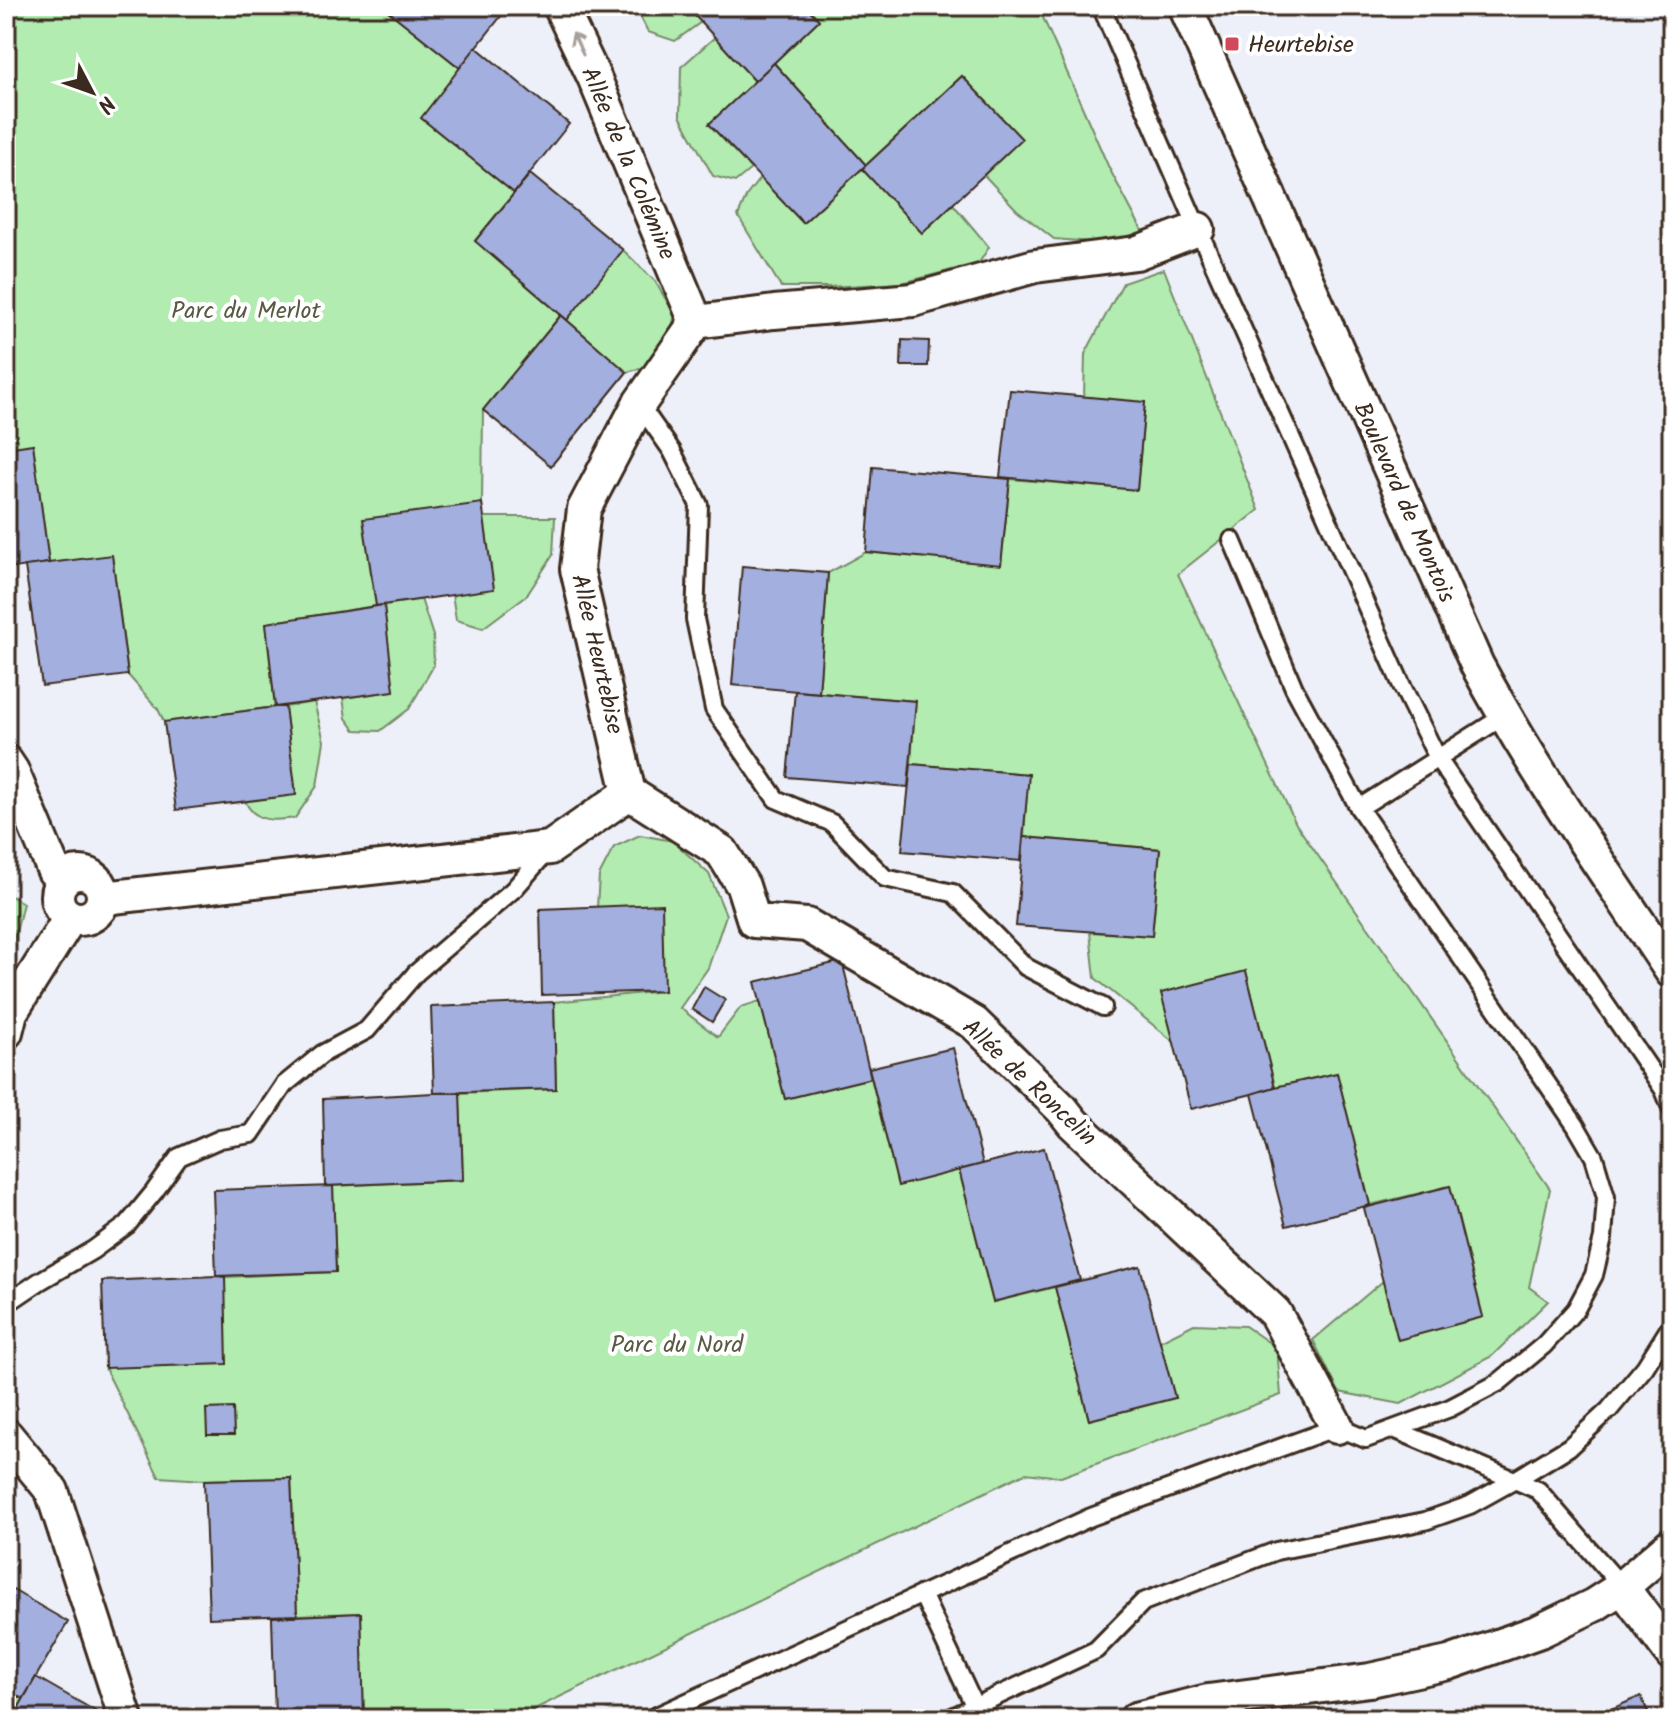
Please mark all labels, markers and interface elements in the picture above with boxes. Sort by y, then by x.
place label: Heurtebise [1248,26,1354,65]
one-way arrow [570,32,585,56]
marker: Heurtebise [1223,35,1241,53]
north arrow [52,52,132,132]
street label: Allée de la Colémine [569,61,686,266]
text: N [87,87,123,120]
park label: Parc du Merlot [171,292,321,331]
street label: Boulevard de Montois [1342,396,1465,609]
street label: Allée Heurtebise [559,570,634,738]
street label: Allée de Roncelin [952,1010,1106,1156]
park label: Parc du Nord [611,1326,744,1365]

